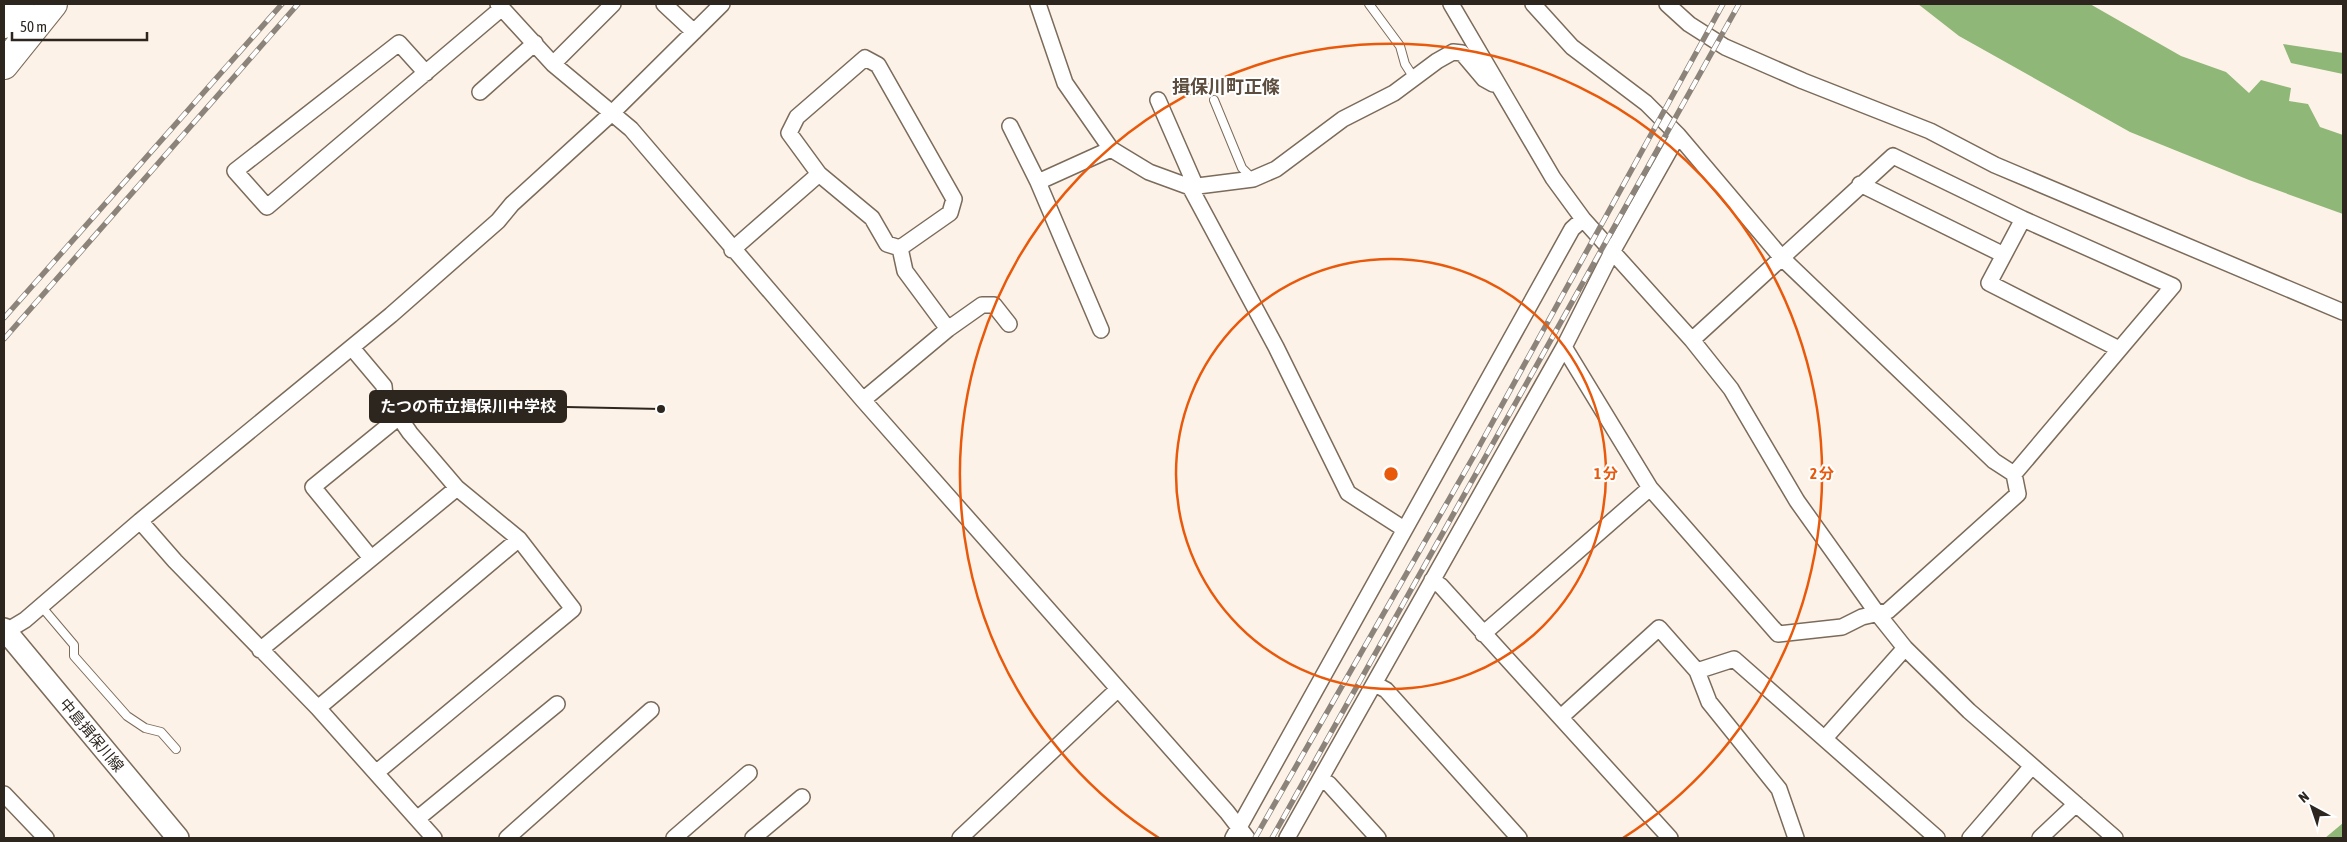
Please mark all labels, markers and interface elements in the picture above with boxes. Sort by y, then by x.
scale bar [12,10,148,42]
text: 50 m [20,18,47,35]
district label: 揖保川町正條 [1172,76,1280,97]
callout: たつの市立揖保川中学校 [370,391,566,422]
text: たつの市立揖保川中学校 [380,397,556,415]
centre of rings [1382,465,1400,483]
text: 1 分 [1594,465,1618,482]
text: 2 分 [1810,465,1834,482]
street label: 中島揖保川線 [57,695,127,775]
north arrow [2287,782,2337,832]
text: N [2295,788,2312,806]

